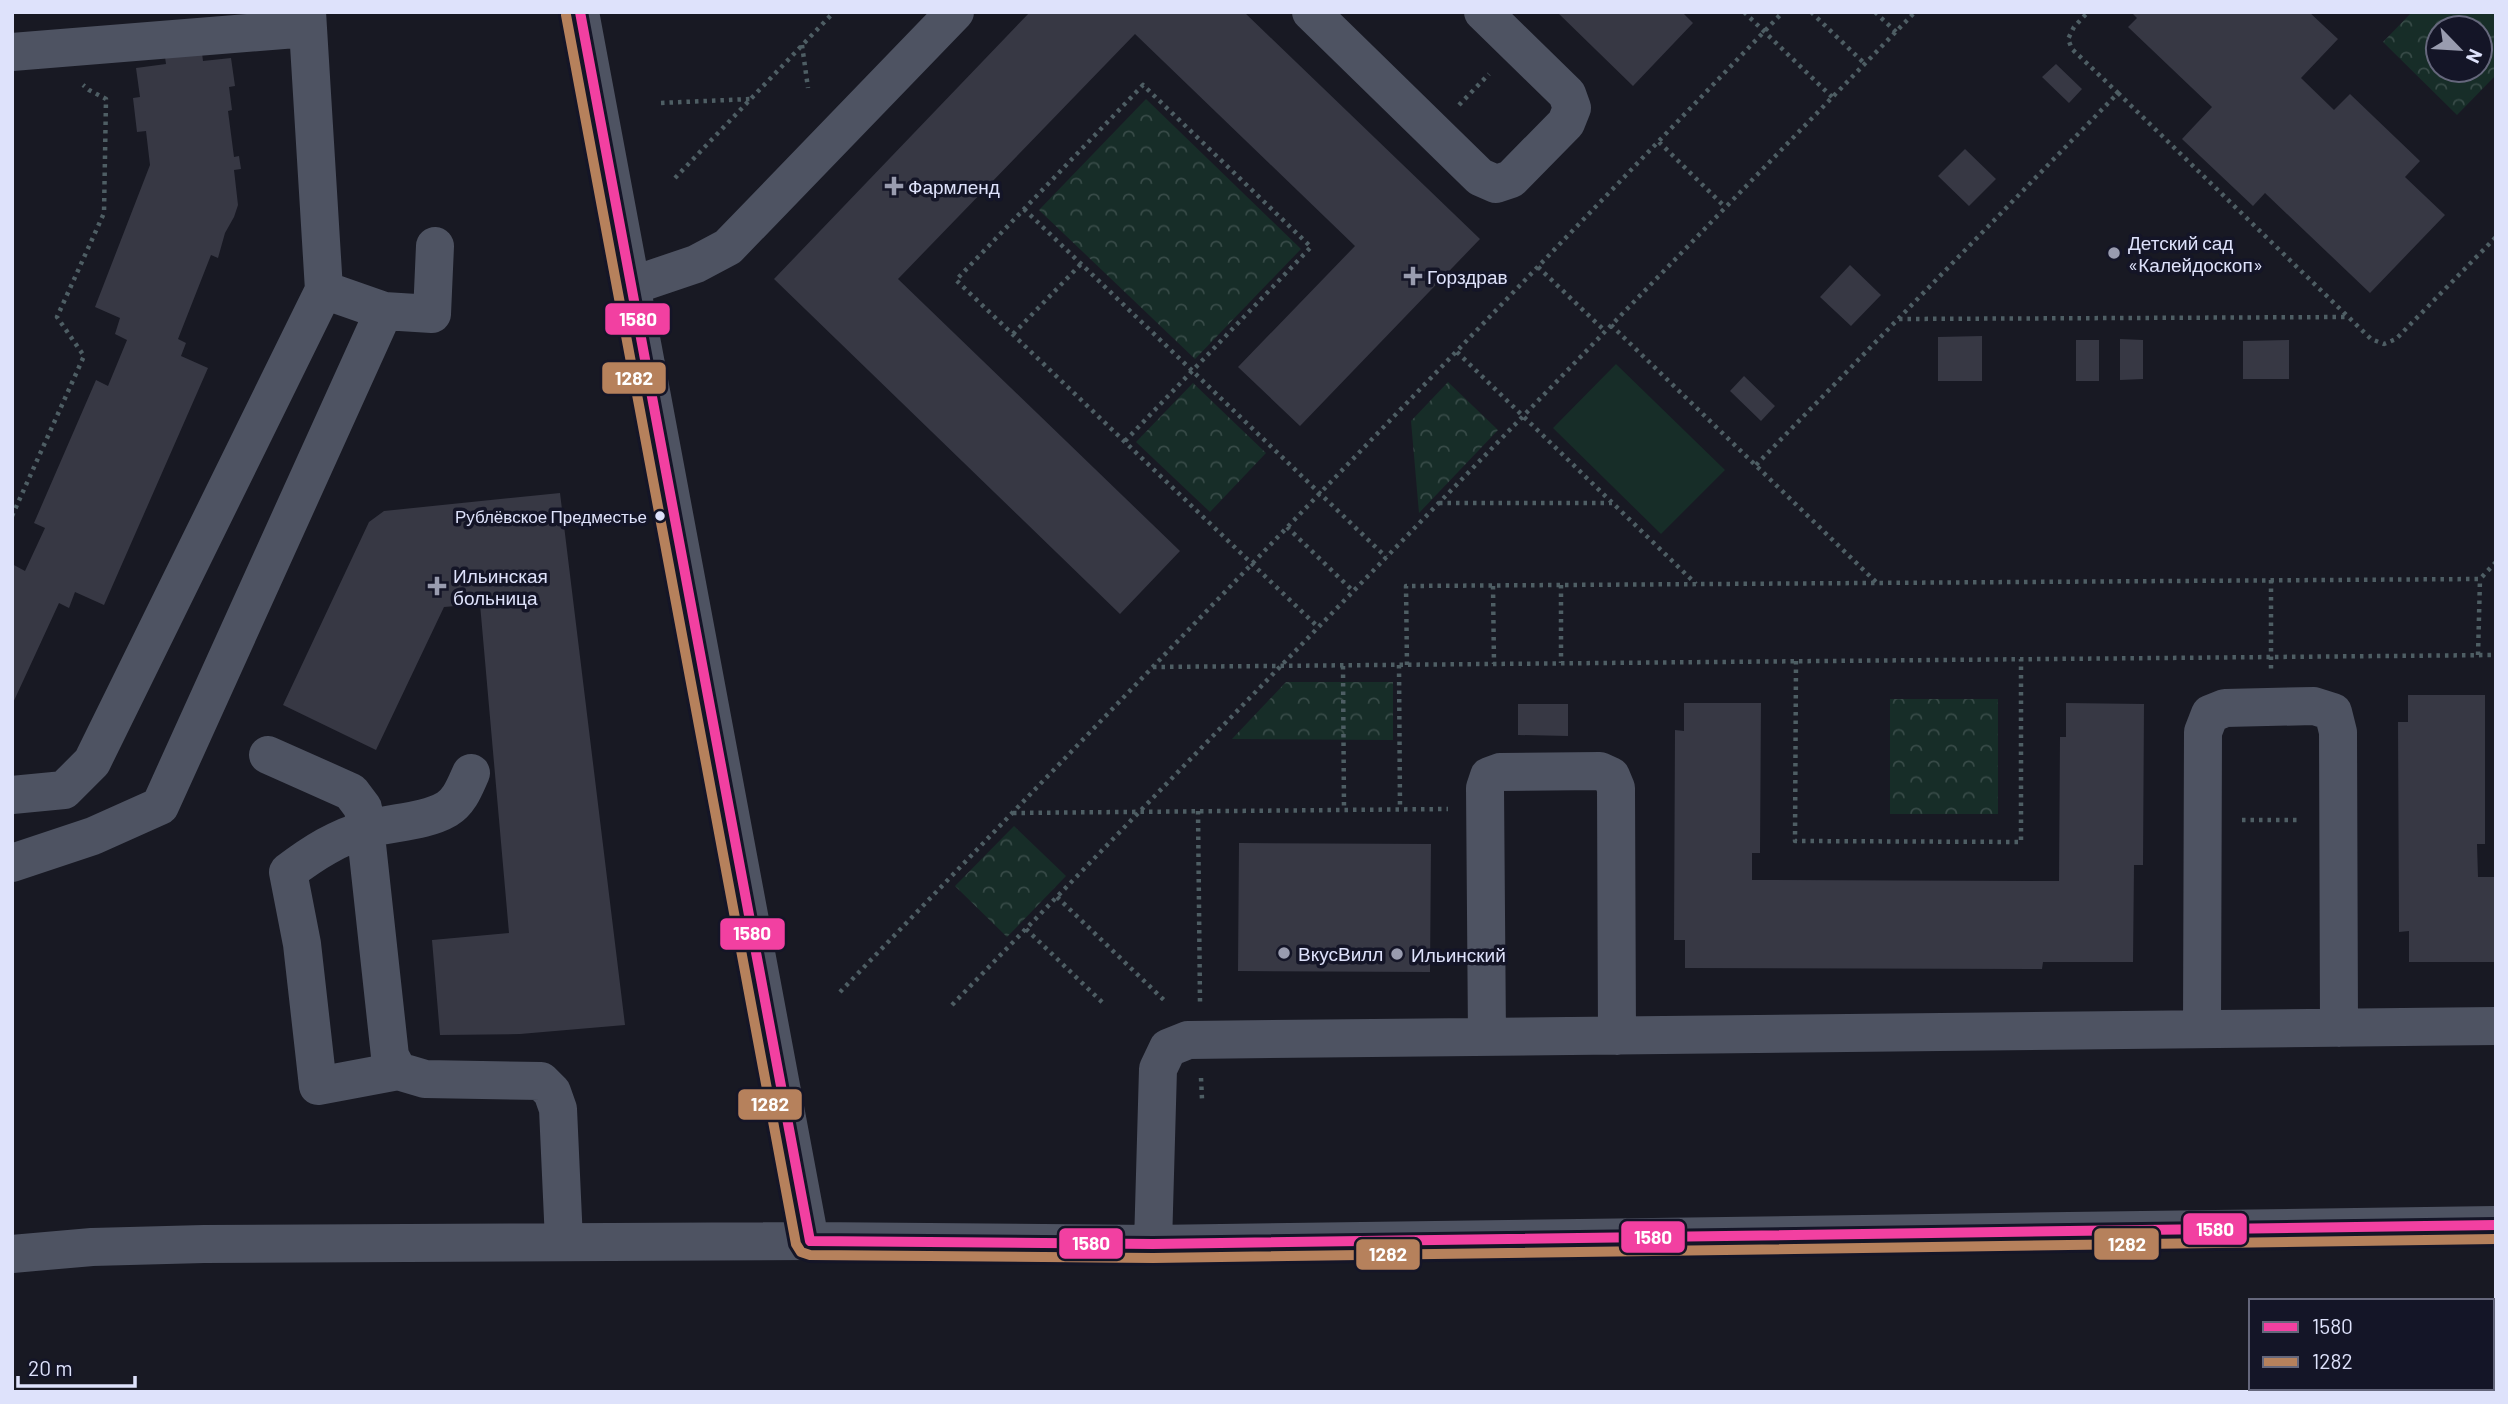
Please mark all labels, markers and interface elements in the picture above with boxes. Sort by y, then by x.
north arrow [2424,14,2494,84]
text: N [2462,46,2488,67]
place label: Фармленд [908,175,1000,198]
marker: Фармленд [886,178,902,194]
place label: Детский сад «Калейдоскоп» [2128,231,2263,276]
marker: Детский сад «Калейдоскоп» [2106,245,2122,261]
place label: Горздрав [1427,265,1508,288]
marker: Горздрав [1405,268,1421,284]
line badge: 1580 [604,302,671,336]
text: 1580 [619,307,657,330]
line badge: 1282 [601,361,667,395]
text: 1282 [615,366,653,389]
place label: Рублёвское Предместье [455,506,647,526]
marker: Рублёвское Предместье [653,509,667,523]
place label: Ильинская больница [453,564,548,609]
marker: Ильинская больница [427,576,447,596]
line badge: 1580 [719,917,786,951]
text: 1580 [733,921,771,944]
place label: ВкусВилл [1298,942,1383,965]
place label: Ильинский [1411,943,1506,966]
marker: ВкусВилл [1276,945,1292,961]
marker: Ильинский [1389,946,1405,962]
line badge: 1282 [737,1088,803,1121]
text: 1282 [751,1092,789,1115]
line badge: 1580 [2182,1212,2248,1246]
text: 1580 [2196,1217,2234,1240]
line badge: 1580 [1620,1220,1686,1254]
text: 1580 [1634,1225,1672,1248]
line badge: 1580 [1058,1227,1124,1260]
line badge: 1282 [2093,1227,2160,1261]
text: 1580 [1072,1231,1110,1254]
text: 1282 [2108,1232,2146,1255]
line badge: 1282 [1355,1238,1421,1271]
text: 1282 [1369,1242,1407,1265]
legend [2249,1299,2494,1390]
text: 1580 [2312,1313,2353,1338]
scale bar [18,1344,135,1388]
text: 1282 [2312,1348,2353,1373]
text: 20 m [28,1355,73,1380]

